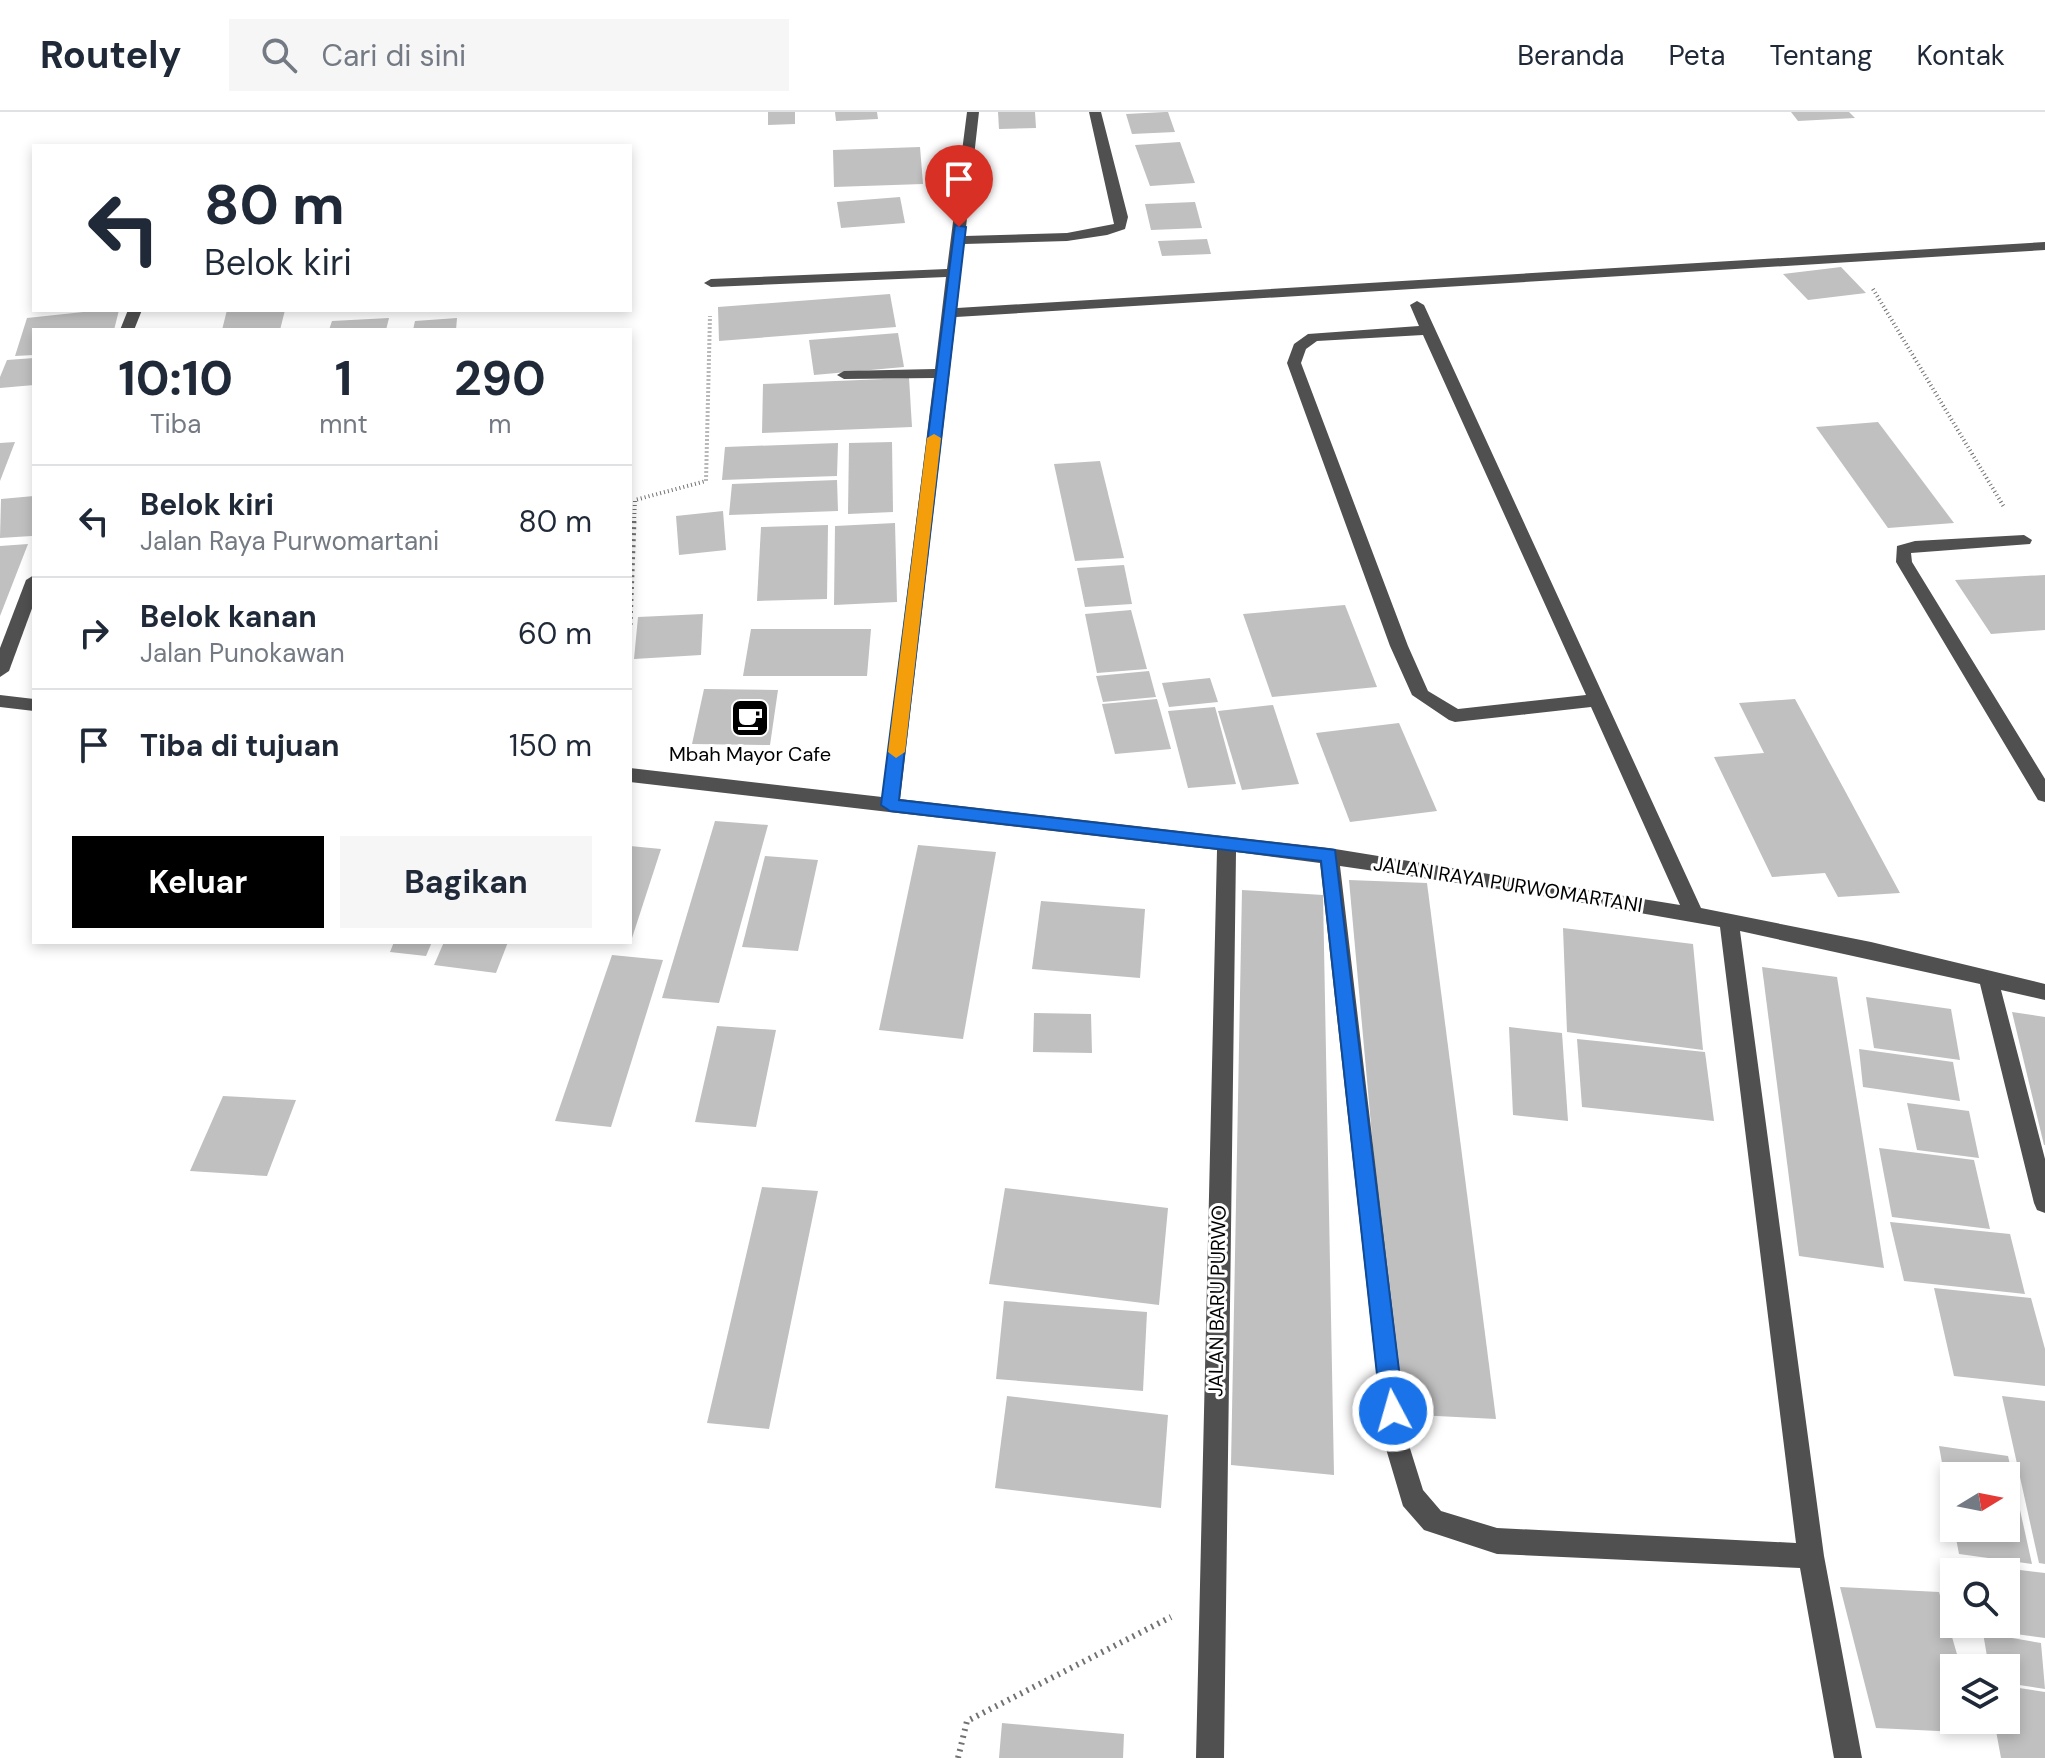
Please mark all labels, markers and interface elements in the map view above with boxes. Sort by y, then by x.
search box [229,19,789,91]
text: Routely [40,30,181,80]
icon: search [257,33,301,77]
text: Cari di sini [321,36,466,75]
text: Beranda [1517,37,1624,74]
text: Peta [1668,37,1725,74]
text: Tentang [1769,37,1873,74]
text: Kontak [1917,37,2005,74]
pin [925,145,993,227]
icon: arrive [937,157,981,201]
text: 80 m [204,168,345,241]
icon: left [72,176,176,280]
text: Belok kiri [204,239,352,286]
text: 10:10 [118,347,233,410]
text: 1 [335,347,352,410]
text: 290 [454,347,546,410]
text: Tiba [150,407,201,441]
text: mnt [319,407,368,441]
text: m [488,407,511,441]
text: Belok kiri [140,485,274,524]
icon: left [72,499,116,543]
text: 80 m [519,502,592,541]
text: Jalan Raya Purwomartani [140,524,439,558]
text: Belok kanan [140,597,317,636]
icon: right [72,611,116,655]
text: 60 m [518,614,592,653]
text: Jalan Punokawan [140,636,345,670]
cafe icon: Mbah Mayor Cafe [729,697,771,739]
icon: arrive [72,723,116,767]
text: Tiba di tujuan [140,726,340,765]
text: 150 m [509,726,592,765]
place label: Mbah Mayor Cafe [669,741,831,767]
button: Keluar [72,836,324,928]
button: Bagikan [340,836,592,928]
street label: JALAN RAYA PURWOMARTANI [1372,850,1644,918]
street label: JALAN BARU PURWO [1202,1205,1232,1397]
position arrow [1351,1369,1435,1453]
north arrow [1940,1462,2020,1542]
map controls [1940,1462,2020,1734]
button: search [1940,1558,2020,1638]
button: layers [1940,1654,2020,1734]

